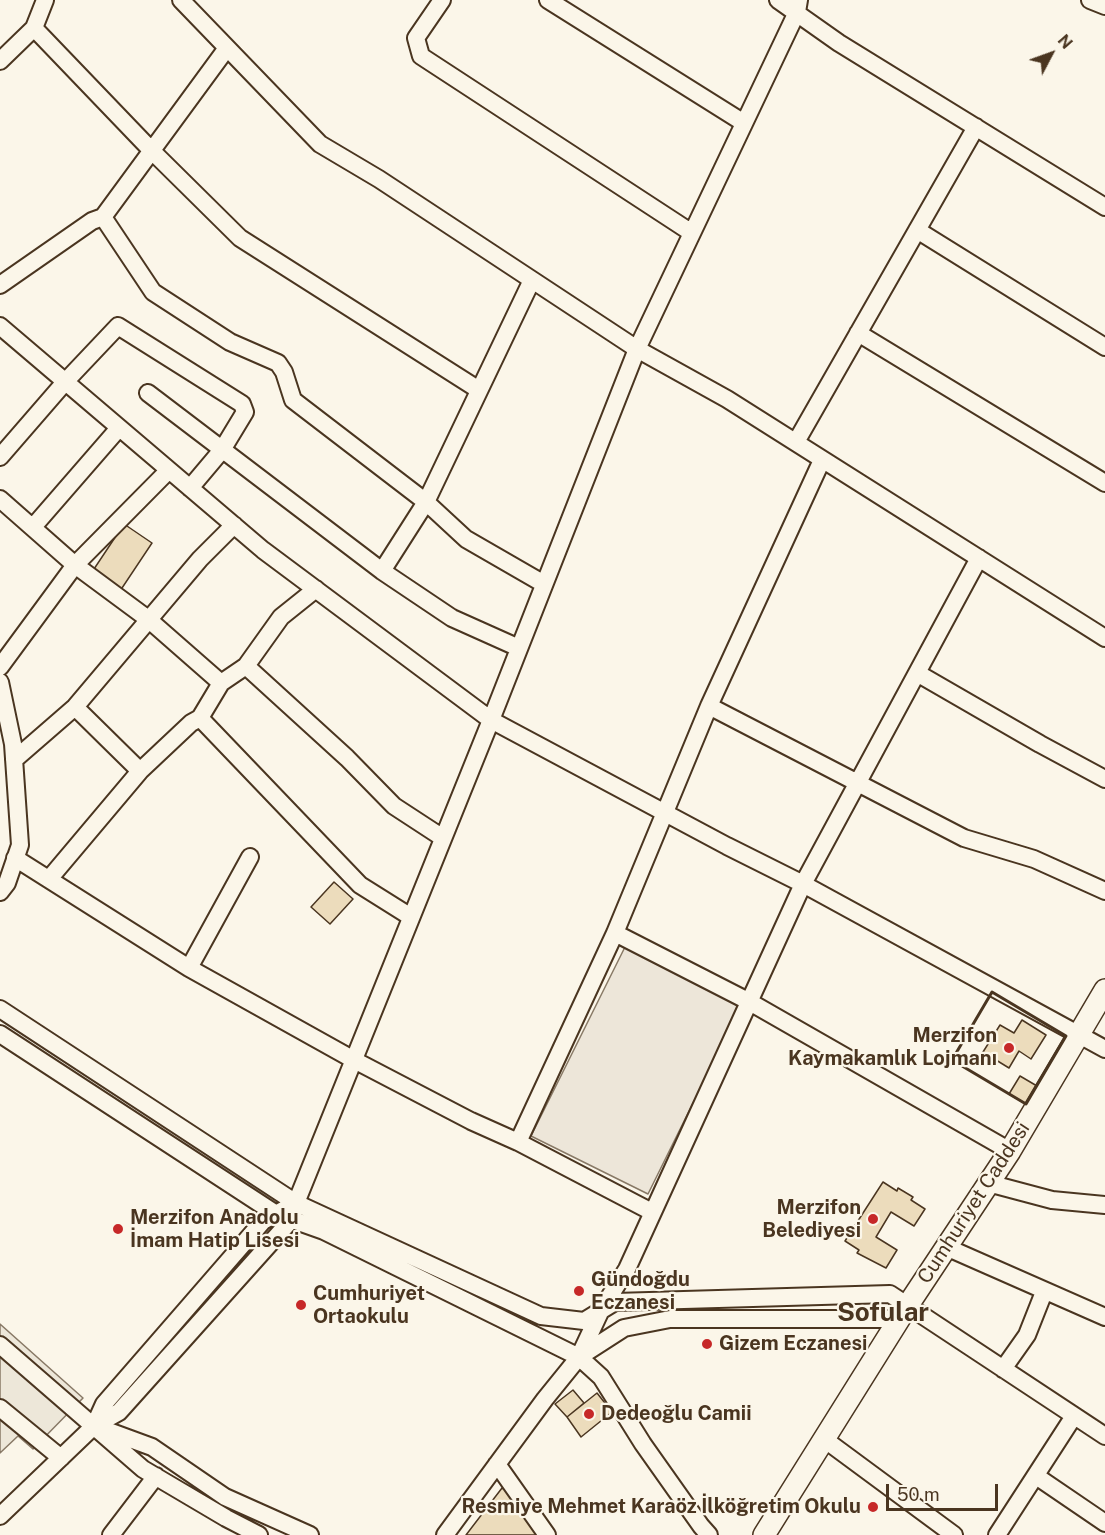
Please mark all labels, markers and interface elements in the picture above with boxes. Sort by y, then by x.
north arrow [1021,24,1081,84]
text: N [1054,31,1076,53]
place label: Merzifon Kaymakamlık Lojmanı [788,1024,997,1071]
marker: Merzifon Kaymakamlık Lojmanı [1002,1041,1016,1055]
street label: Cumhuriyet Caddesi [913,1118,1035,1288]
place label: Merzifon Belediyesi [762,1196,861,1243]
place label: Merzifon Anadolu İmam Hatip Lisesi [130,1206,299,1253]
marker: Merzifon Belediyesi [866,1212,880,1226]
marker: Merzifon Anadolu İmam Hatip Lisesi [111,1222,125,1236]
place label: Gündoğdu Eczanesi [591,1268,690,1315]
place label: Cumhuriyet Ortaokulu [313,1282,425,1329]
marker: Gündoğdu Eczanesi [572,1284,586,1298]
district label: Sofular [837,1297,929,1329]
marker: Cumhuriyet Ortaokulu [294,1298,308,1312]
place label: Gizem Eczanesi [719,1332,867,1356]
marker: Gizem Eczanesi [700,1337,714,1351]
place label: Dedeoğlu Camii [601,1402,751,1426]
marker: Dedeoğlu Camii [582,1407,596,1421]
scale bar [889,1472,1002,1510]
text: 50 m [897,1484,940,1505]
place label: Resmiye Mehmet Karaöz İlköğretim Okulu [461,1495,861,1519]
marker: Resmiye Mehmet Karaöz İlköğretim Okulu [866,1500,880,1514]

